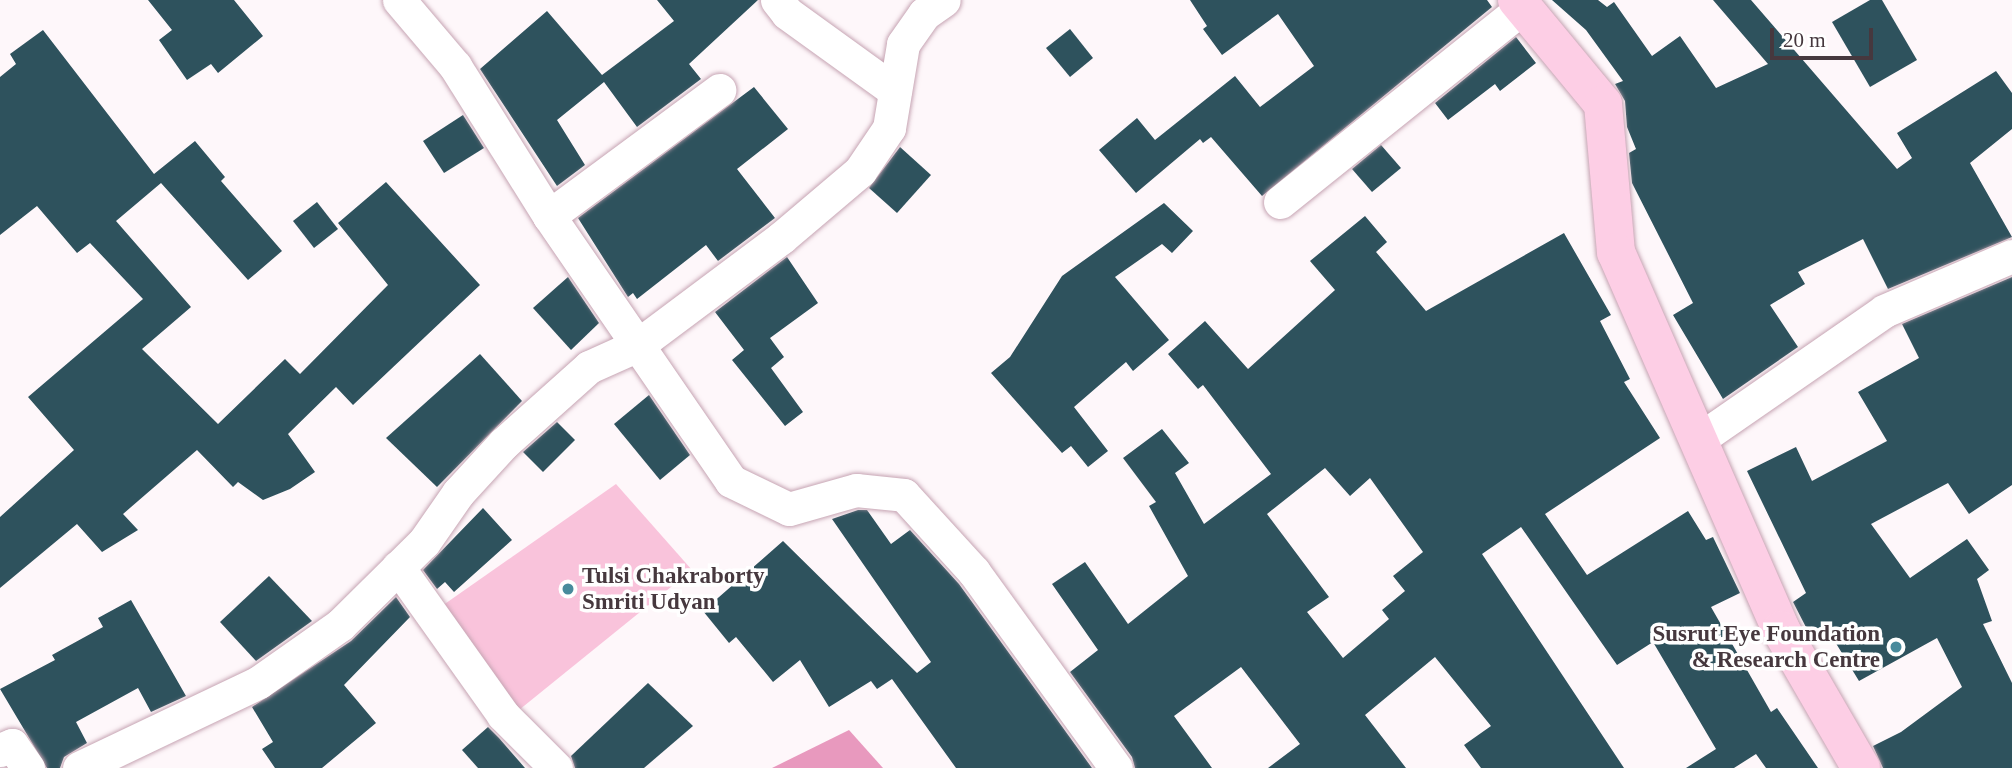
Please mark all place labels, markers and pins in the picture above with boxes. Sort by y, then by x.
place label: Tulsi Chakraborty Smriti Udyan [582,562,765,616]
marker: Tulsi Chakraborty Smriti Udyan [560,581,576,597]
place label: Susrut Eye Foundation & Research Centre [1652,620,1880,674]
marker: Susrut Eye Foundation & Research Centre [1886,637,1906,657]

